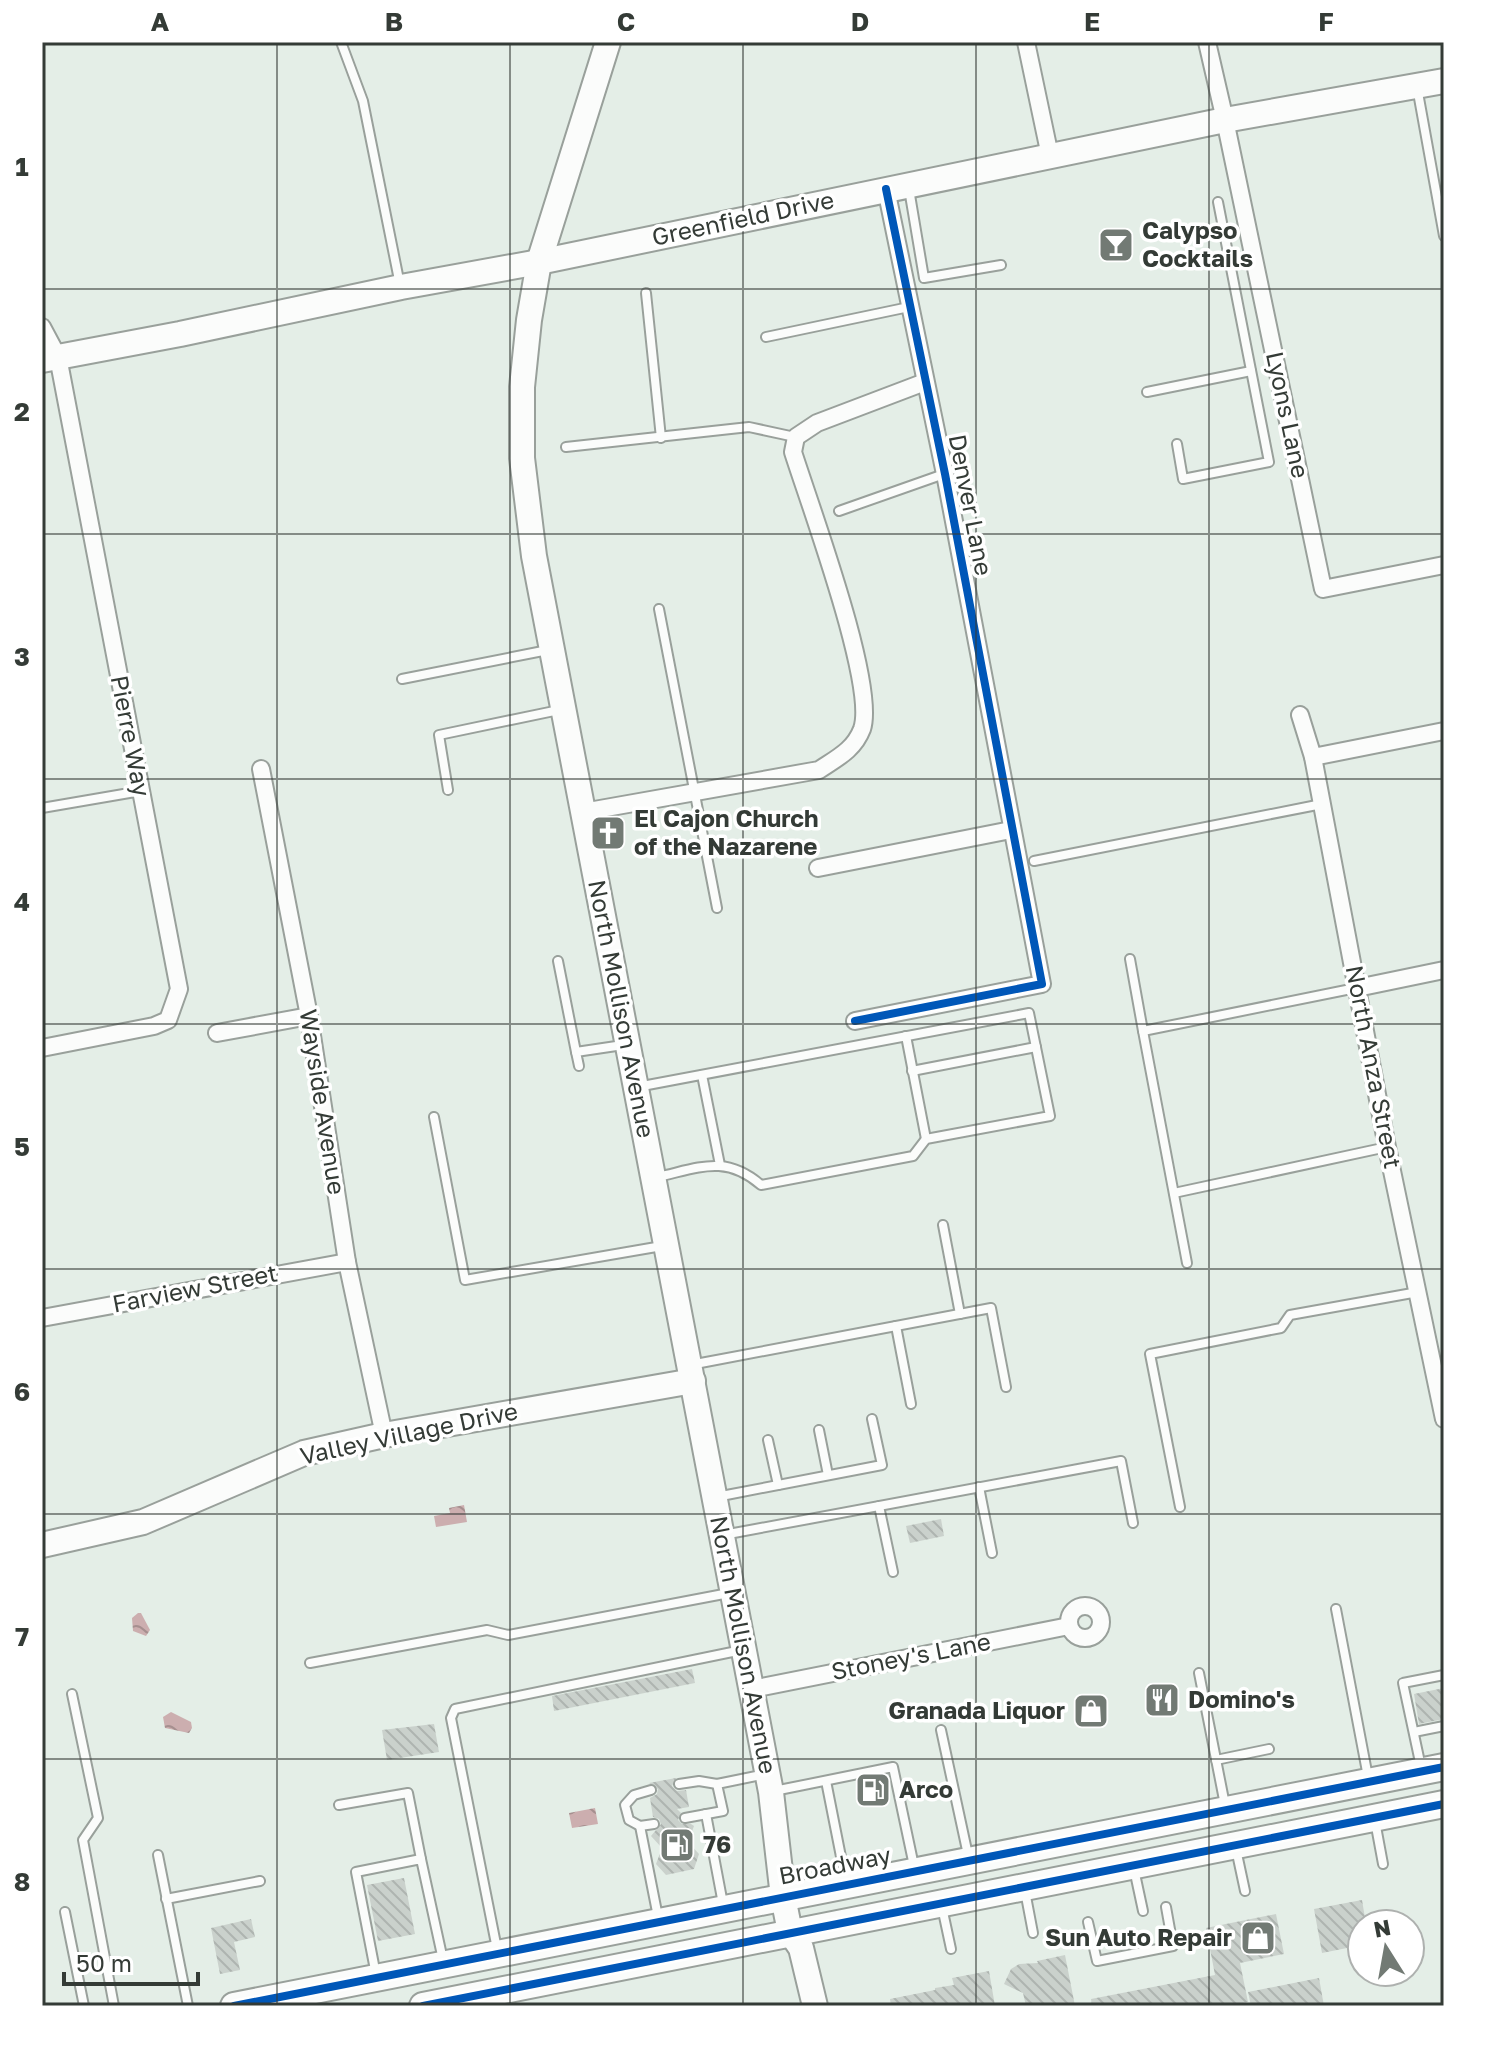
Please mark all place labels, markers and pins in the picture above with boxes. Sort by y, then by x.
place label: Calypso Cocktails [1142,215,1253,272]
bar icon: Calypso Cocktails [1097,226,1135,264]
place label: El Cajon Church of the Nazarene [634,803,819,860]
church icon: El Cajon Church of the Nazarene [589,814,627,852]
restaurant icon: Domino's [1143,1681,1181,1719]
place label: Domino's [1188,1684,1295,1713]
shop icon: Granada Liquor [1072,1692,1110,1730]
place label: Granada Liquor [888,1695,1065,1724]
fuel station icon: Arco [854,1771,892,1809]
place label: Arco [899,1774,953,1803]
fuel station icon: 76 [658,1826,696,1864]
place label: 76 [703,1829,731,1858]
shop icon: Sun Auto Repair [1239,1919,1277,1957]
place label: Sun Auto Repair [1045,1922,1232,1951]

